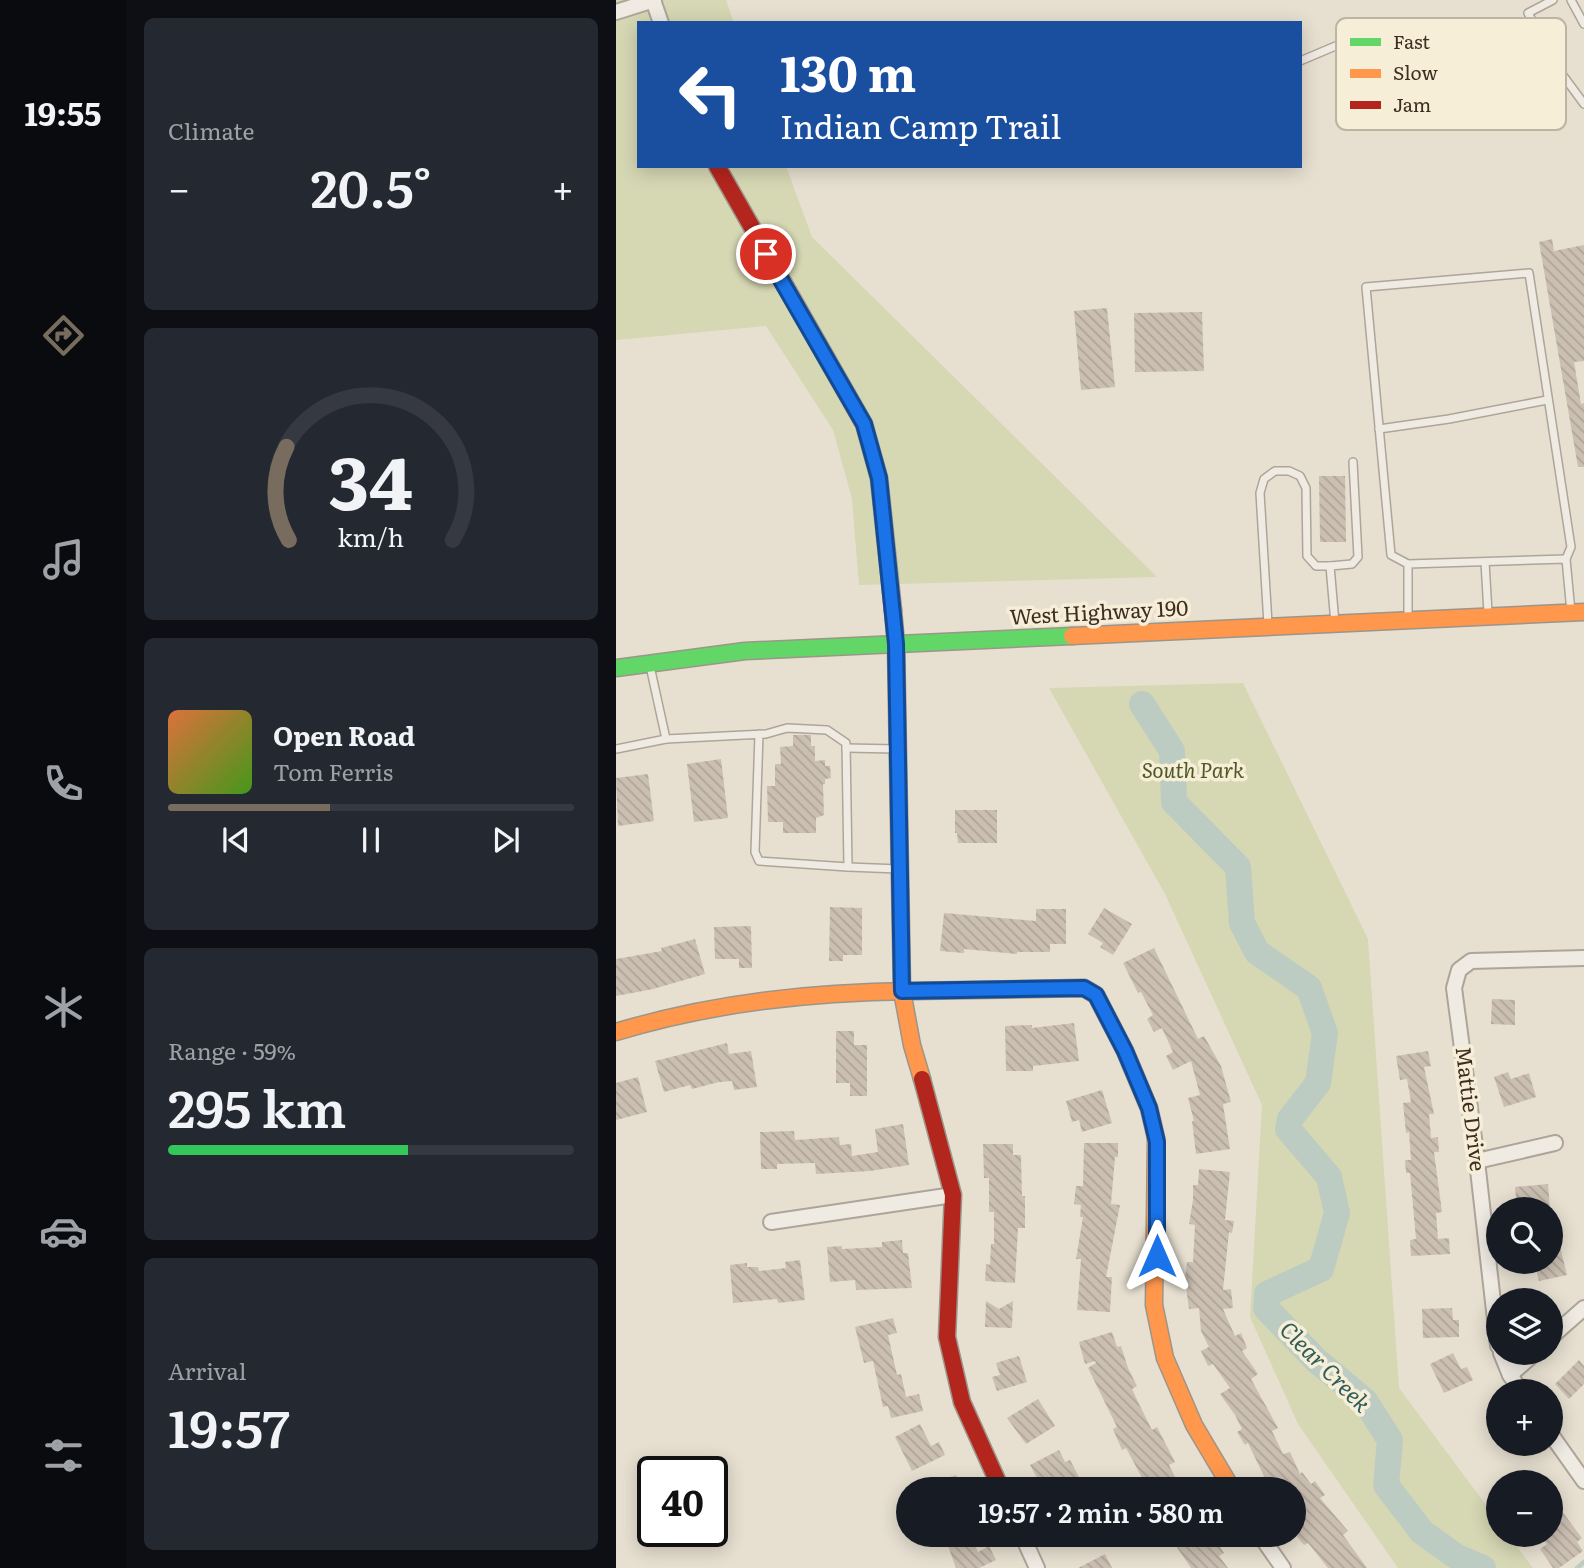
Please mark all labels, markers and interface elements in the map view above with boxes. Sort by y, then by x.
legend [1336,18,1566,130]
text: Fast [1393,27,1430,55]
text: 130 m [780,34,916,107]
icon: left [665,49,756,140]
text: Slow [1393,58,1438,86]
text: 19:55 [24,88,102,136]
text: Jam [1393,90,1431,118]
text: Indian Camp Trail [780,101,1061,149]
text: Climate [168,113,254,147]
text: 20.5° [310,147,432,224]
text: − [168,158,190,215]
text: + [552,158,574,215]
pin [736,224,796,284]
icon: arrive [747,235,785,273]
icon: directions [39,311,88,360]
text: 34 [329,424,413,532]
text: km/h [338,518,404,555]
icon: music [39,535,88,584]
street label: West Highway 190 [1009,590,1189,631]
text: Open Road [273,715,415,754]
park label: South Park [1142,753,1245,784]
text: Tom Ferris [273,754,393,788]
icon: phone [39,759,88,808]
icon: previous [217,821,255,859]
icon: pause [352,821,390,859]
icon: next [487,821,525,859]
icon: climate [39,983,88,1032]
text: Range · 59% [168,1033,296,1067]
street label: Mattie Drive [1449,1044,1496,1173]
text: 295 km [168,1067,346,1144]
map controls [1486,1197,1563,1547]
button: search [1486,1197,1563,1274]
icon: car [39,1207,88,1256]
position arrow [1120,1219,1194,1293]
button: layers [1486,1288,1563,1365]
water label: Clear Creek [1273,1312,1380,1419]
text: Arrival [168,1353,247,1387]
button: + [1486,1379,1563,1456]
text: 19:57 [168,1387,290,1464]
icon: filters [39,1431,88,1480]
speed limit sign: 40 [637,1456,728,1547]
button: − [1486,1470,1563,1547]
text: 19:57 · 2 min · 580 m [978,1492,1224,1531]

